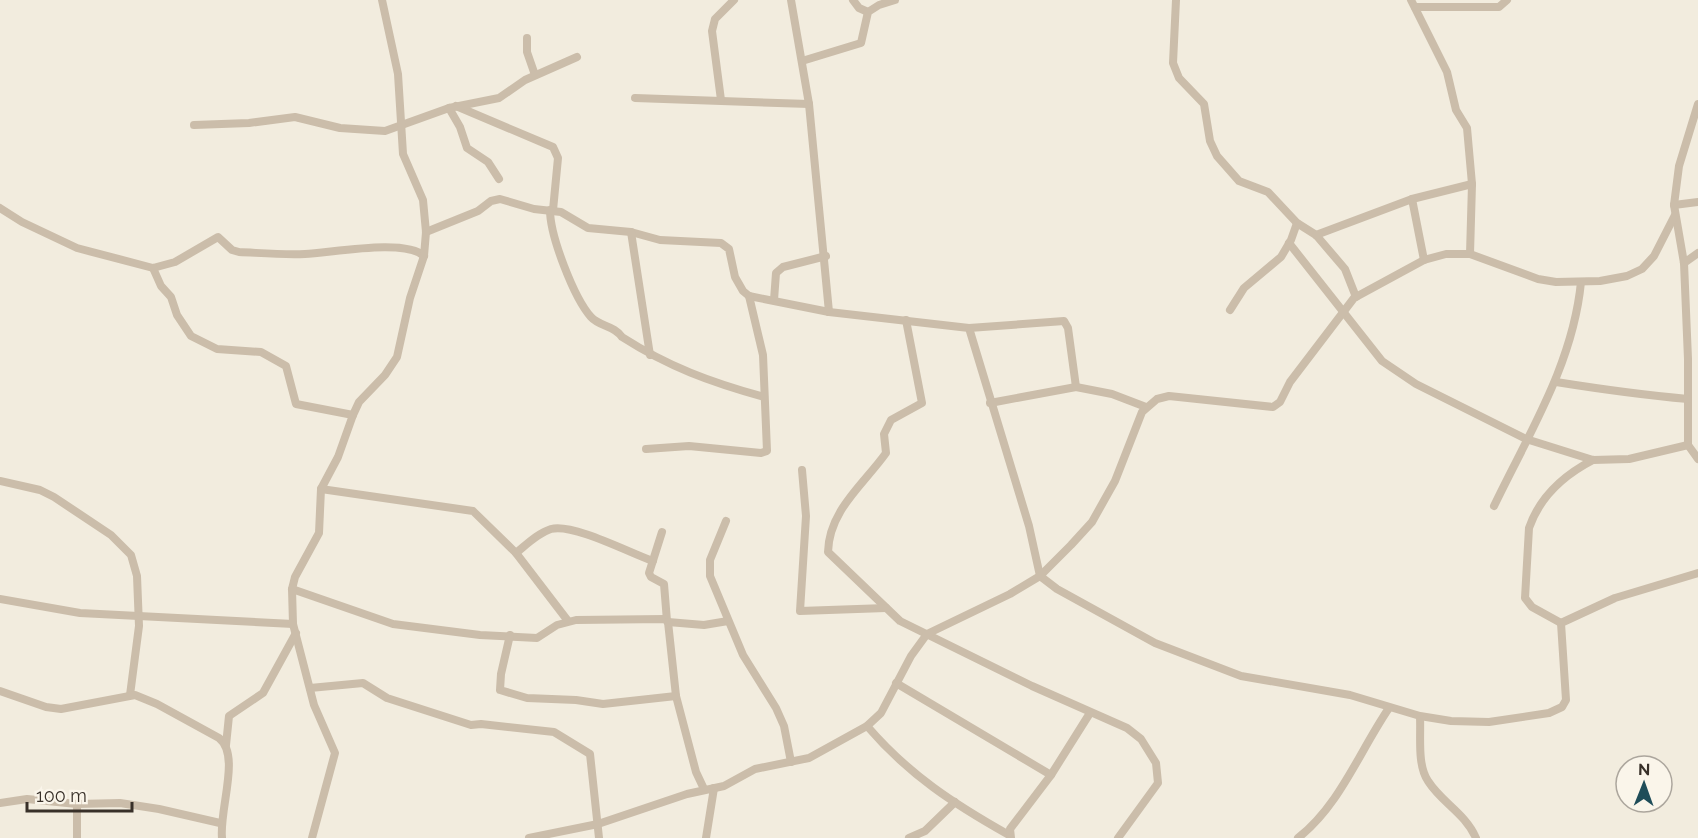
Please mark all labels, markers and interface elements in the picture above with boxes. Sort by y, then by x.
north arrow [1614,754,1674,814]
text: N [1638,760,1651,779]
scale bar [27,775,132,813]
text: 100 m [36,785,87,806]

